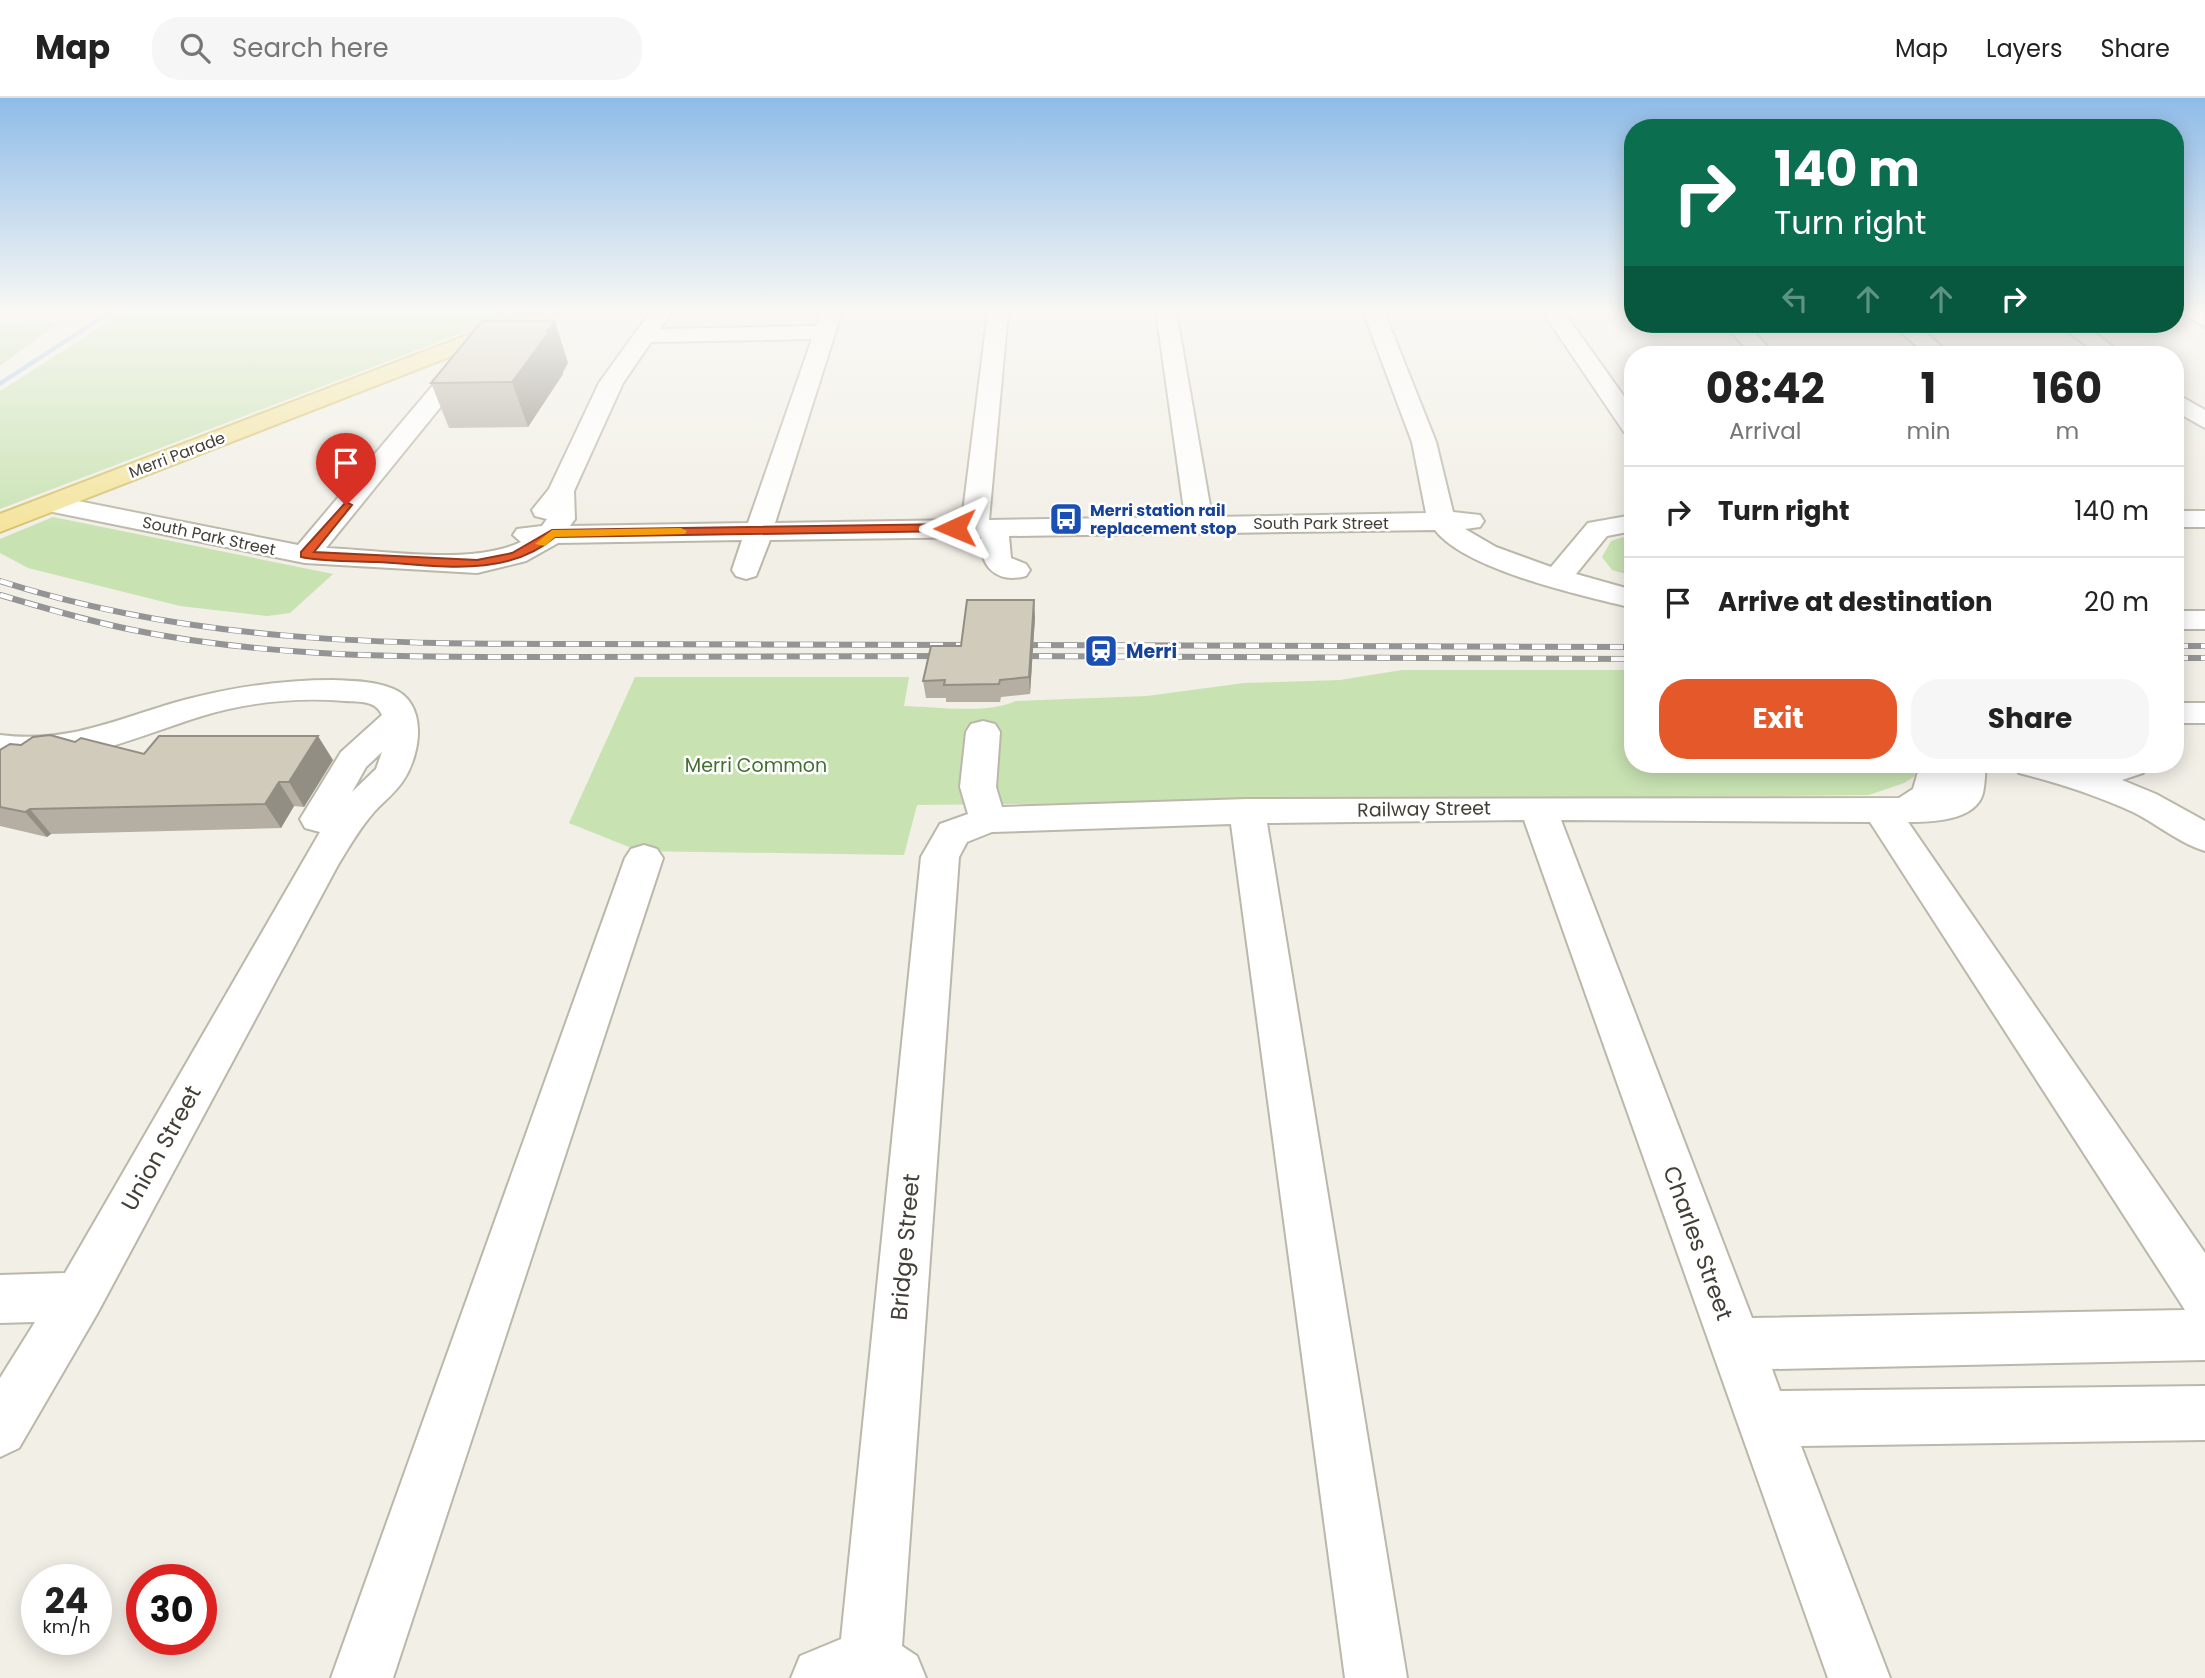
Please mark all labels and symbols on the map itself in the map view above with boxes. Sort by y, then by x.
street label: Merri Parade [126,426,229,484]
pin [316,433,376,505]
position arrow [918,491,992,565]
place label: Merri station rail replacement stop [1090,499,1237,540]
bus stop icon: Merri station rail replacement stop [1047,500,1085,538]
street label: South Park Street [140,511,278,561]
street label: South Park Street [1253,512,1389,535]
station icon: Merri [1082,632,1120,670]
place label: Merri [1126,638,1177,665]
park label: Merri Common [685,752,827,779]
street label: Railway Street [1357,794,1491,824]
street label: Union Street [113,1080,209,1216]
street label: Charles Street [1655,1161,1741,1325]
street label: Bridge Street [883,1172,927,1322]
speed limit sign: 30 [126,1564,217,1655]

